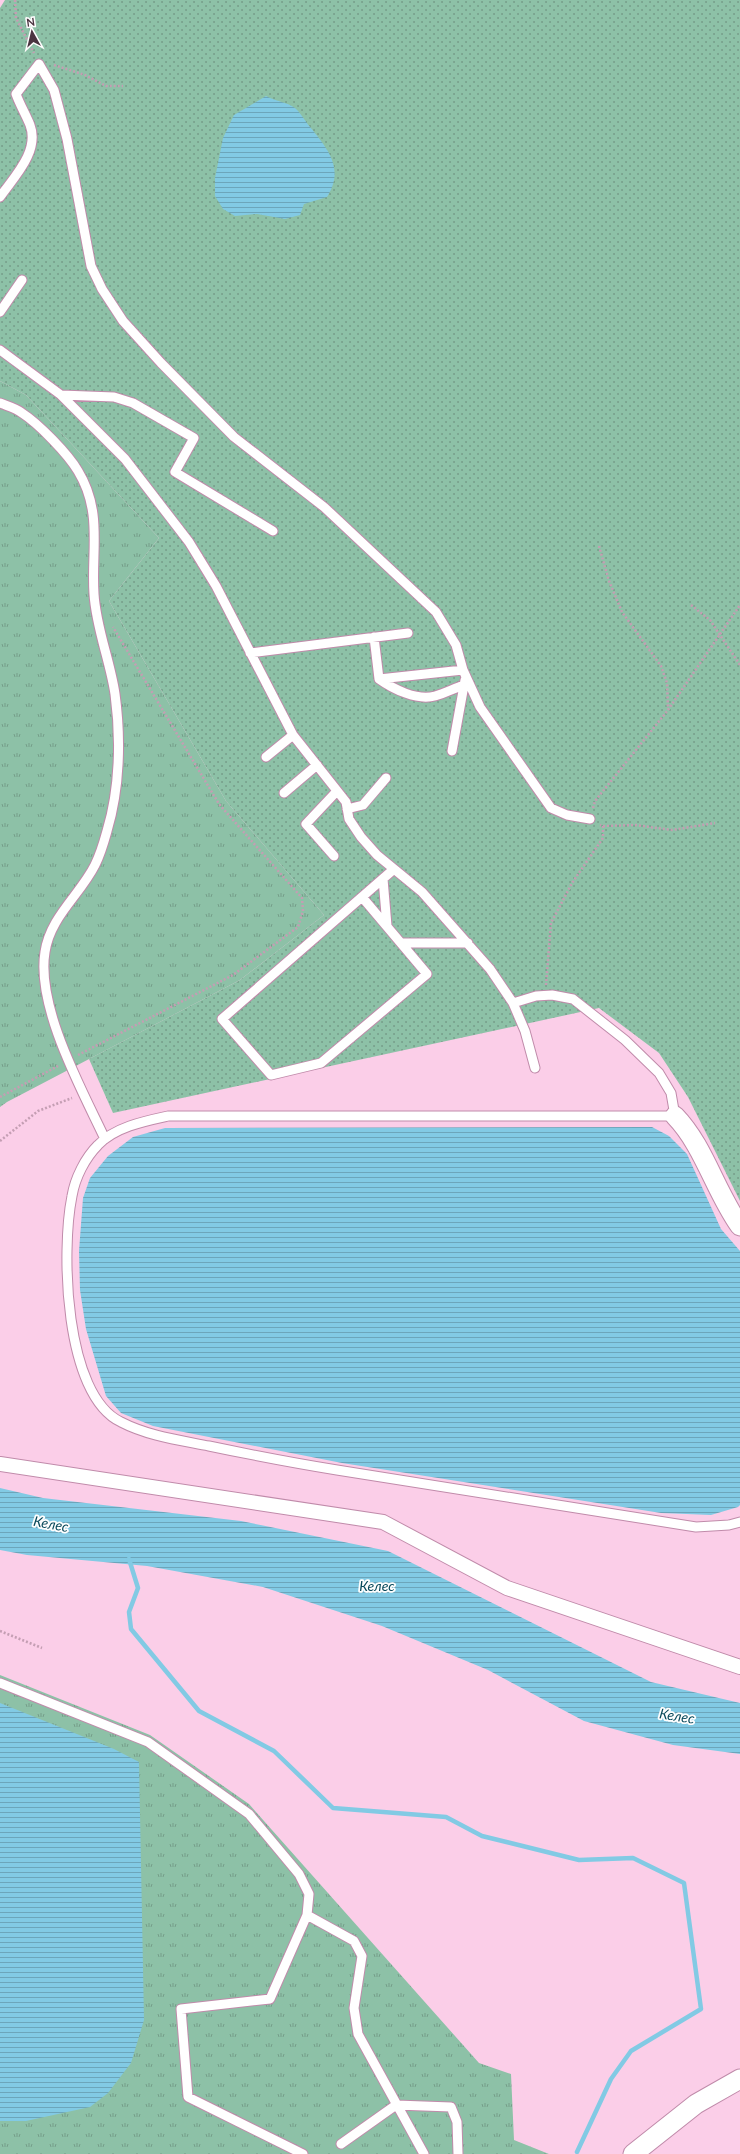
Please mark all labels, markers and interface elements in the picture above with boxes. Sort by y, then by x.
north arrow [12,12,52,52]
text: N [25,15,36,29]
water label: Келес [32,1512,71,1535]
water label: Келес [359,1577,395,1594]
water label: Келес [658,1704,697,1727]

